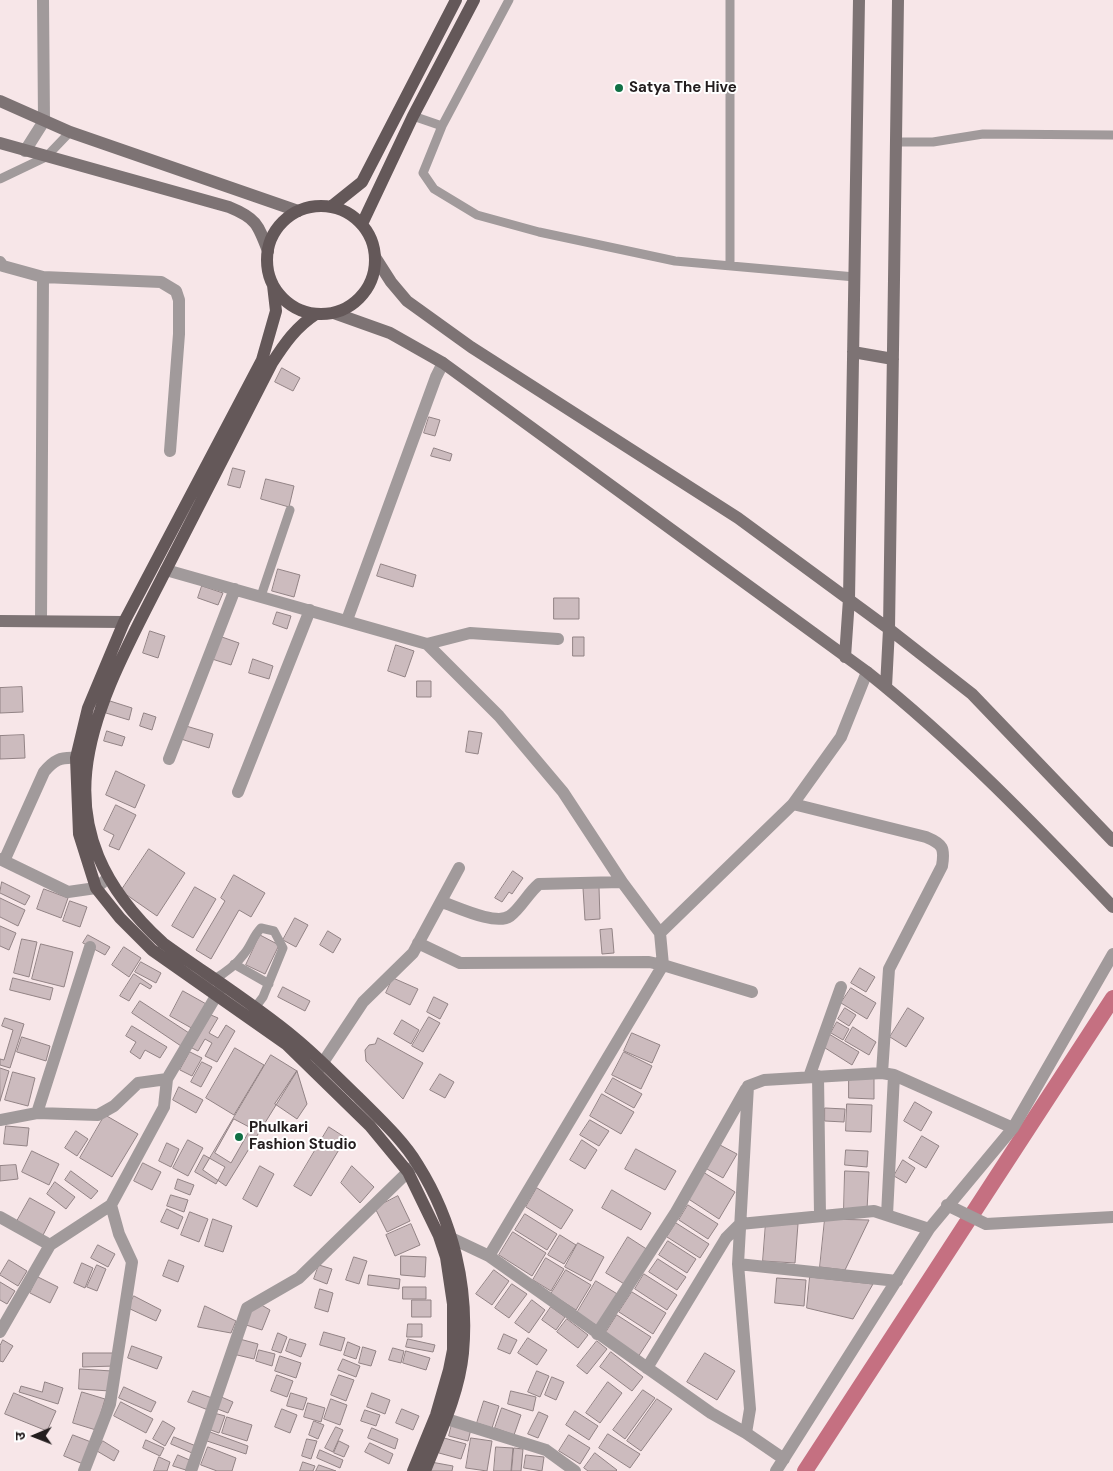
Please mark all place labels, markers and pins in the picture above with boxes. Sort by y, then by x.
place label: Satya The Hive [629,79,737,97]
marker: Satya The Hive [613,82,625,94]
place label: Phulkari Fashion Studio [249,1119,357,1154]
marker: Phulkari Fashion Studio [233,1131,245,1143]

